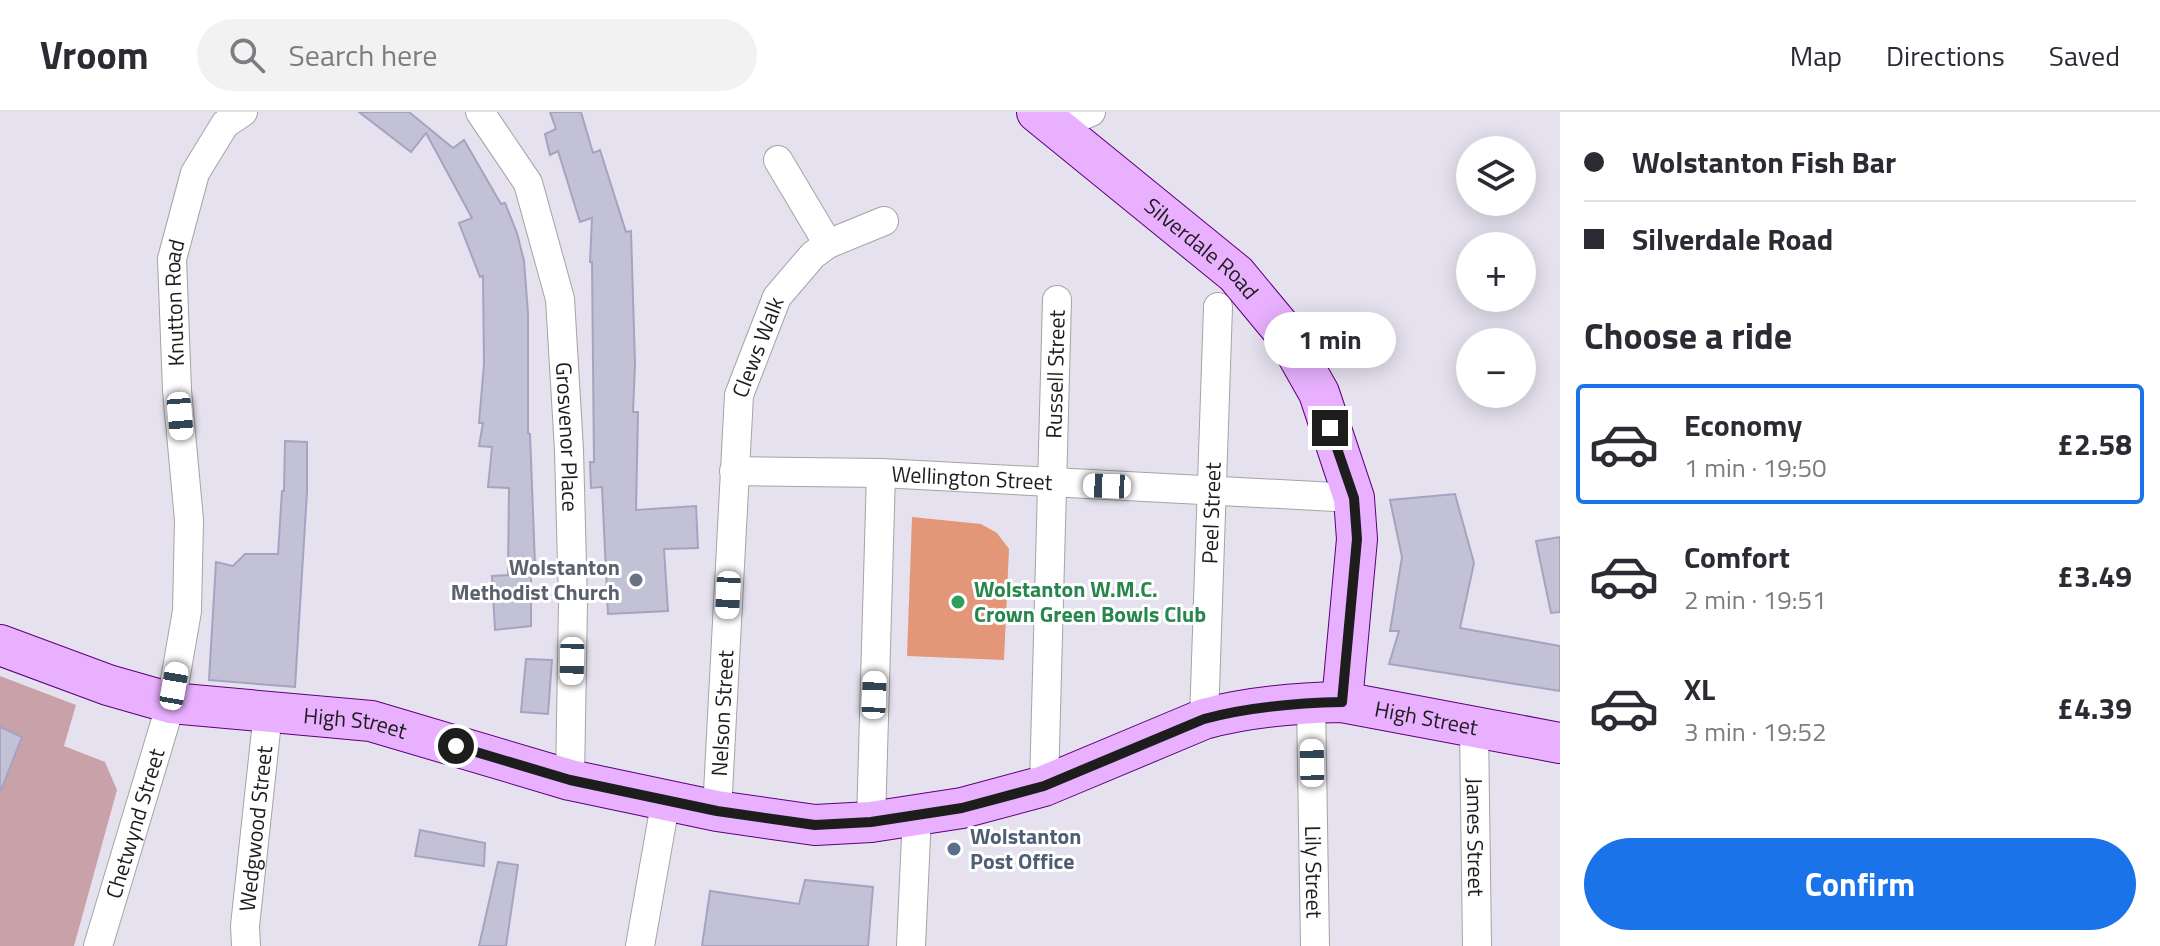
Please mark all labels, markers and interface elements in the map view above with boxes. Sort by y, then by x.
search box [197,19,757,91]
text: Vroom [40,26,149,84]
text: Search here [289,32,437,78]
icon: search [225,33,269,77]
text: Map [1790,34,1842,77]
text: Directions [1886,34,2005,77]
text: Saved [2049,34,2120,77]
map controls [1456,136,1536,408]
button: layers [1456,136,1536,216]
text: Wolstanton Fish Bar [1632,139,1896,185]
street label: Silverdale Road [1137,189,1267,307]
text: Silverdale Road [1632,216,1833,262]
button: + [1456,232,1536,312]
street label: Knutton Road [155,235,194,367]
street label: Clews Walk [723,291,793,402]
text: Choose a ride [1584,308,1792,363]
street label: Russell Street [1036,309,1074,439]
callout: 1 min [1264,312,1396,368]
text: 1 min [1298,320,1362,359]
button: − [1456,328,1536,408]
street label: Grosvenor Place [547,361,588,512]
car [166,391,194,441]
text: Economy [1684,402,1802,448]
icon: car [1588,408,1660,480]
route end [1312,410,1348,446]
text: £2.58 [2057,421,2132,467]
text: 1 min · 19:50 [1684,448,1827,487]
street label: Wellington Street [890,457,1053,499]
street label: Peel Street [1192,461,1230,565]
car [1083,473,1131,499]
text: Comfort [1684,534,1790,580]
icon: car [1588,540,1660,612]
place label: Wolstanton Methodist Church [451,550,620,609]
text: £3.49 [2057,553,2132,599]
car [715,570,741,620]
marker: Wolstanton Methodist Church [627,571,645,589]
place label: Wolstanton W.M.C. Crown Green Bowls Club [974,572,1206,631]
text: 2 min · 19:51 [1684,580,1827,619]
marker: Wolstanton W.M.C. Crown Green Bowls Club [949,593,967,611]
car [560,637,584,685]
street label: Nelson Street [702,649,743,777]
car [158,660,190,712]
text: XL [1684,666,1715,712]
car [861,671,887,719]
icon: car [1588,672,1660,744]
text: £4.39 [2057,685,2132,731]
street label: High Street [1372,692,1481,744]
street label: High Street [302,698,411,748]
text: 3 min · 19:52 [1684,712,1827,751]
route start [438,728,474,764]
car [1300,739,1324,787]
street label: Chetwynd Street [96,744,173,903]
street label: Wedgwood Street [230,744,281,913]
street label: James Street [1458,777,1493,897]
place label: Wolstanton Post Office [970,819,1081,878]
street label: Lily Street [1296,825,1332,919]
button: Confirm [1584,838,2136,930]
marker: Wolstanton Post Office [945,840,963,858]

